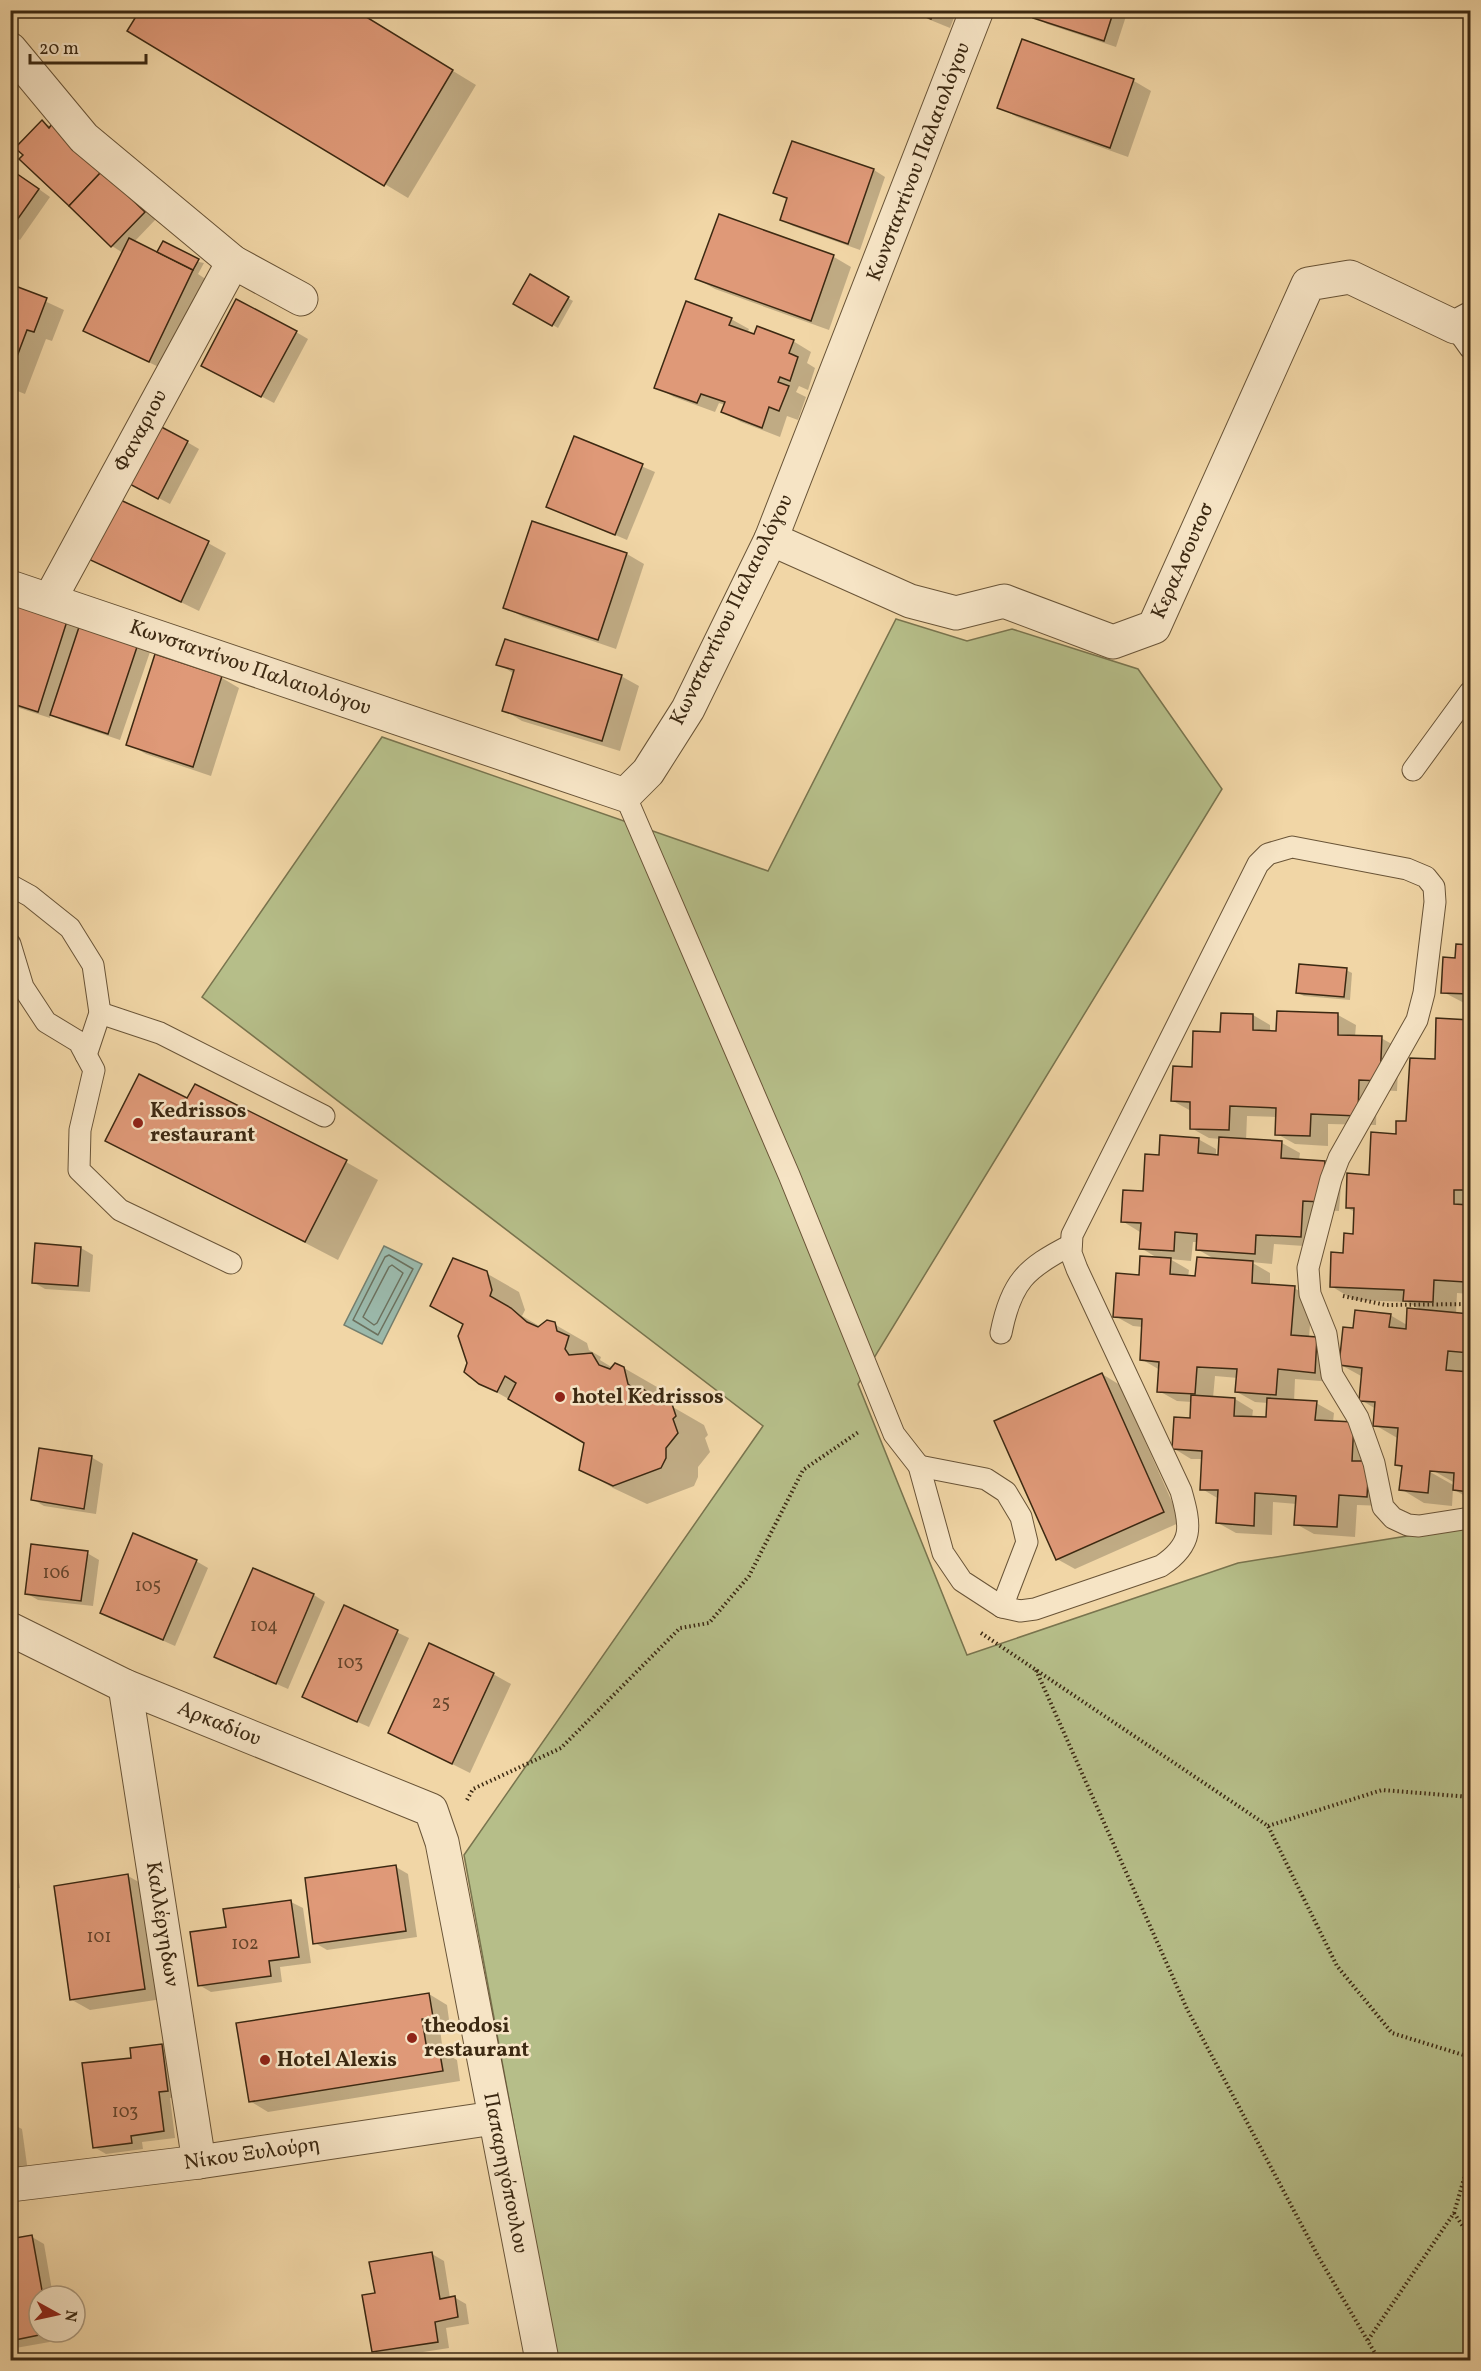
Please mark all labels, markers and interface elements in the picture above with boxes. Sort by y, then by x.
scale bar [30,27,146,65]
text: 20 m [39,37,79,62]
street label: Κωνσταντίνου Παλαιολόγου [860,38,978,286]
street label: Φαναριου [107,385,175,477]
street label: Κωνσταντίνου Παλαιολόγου [663,490,801,730]
street label: ΚεραΑσουτοσ [1144,498,1222,624]
street label: Κωνσταντίνου Παλαιολόγου [125,613,375,723]
place label: Kedrissos restaurant [150,1097,255,1150]
marker: Kedrissos restaurant [131,1116,145,1130]
place label: hotel Kedrissos [572,1383,724,1412]
marker: hotel Kedrissos [553,1390,567,1404]
house number: 106 [42,1561,70,1586]
house number: 105 [135,1574,161,1599]
house number: 104 [250,1614,278,1639]
house number: 103 [337,1651,363,1676]
house number: 25 [432,1691,450,1716]
street label: Αρκαδίου [173,1694,265,1754]
street label: Καλλέργηδων [138,1859,186,1989]
house number: 101 [87,1925,111,1950]
house number: 102 [231,1932,259,1957]
place label: theodosi restaurant [424,2012,529,2065]
marker: theodosi restaurant [405,2031,419,2045]
place label: Hotel Alexis [277,2046,397,2075]
marker: Hotel Alexis [258,2053,272,2067]
street label: Παπαρηγόπουλου [475,2090,535,2256]
house number: 103 [112,2100,138,2125]
street label: Νίκου Ξυλούρη [182,2130,322,2178]
north arrow [27,2284,87,2344]
text: N [58,2309,82,2323]

